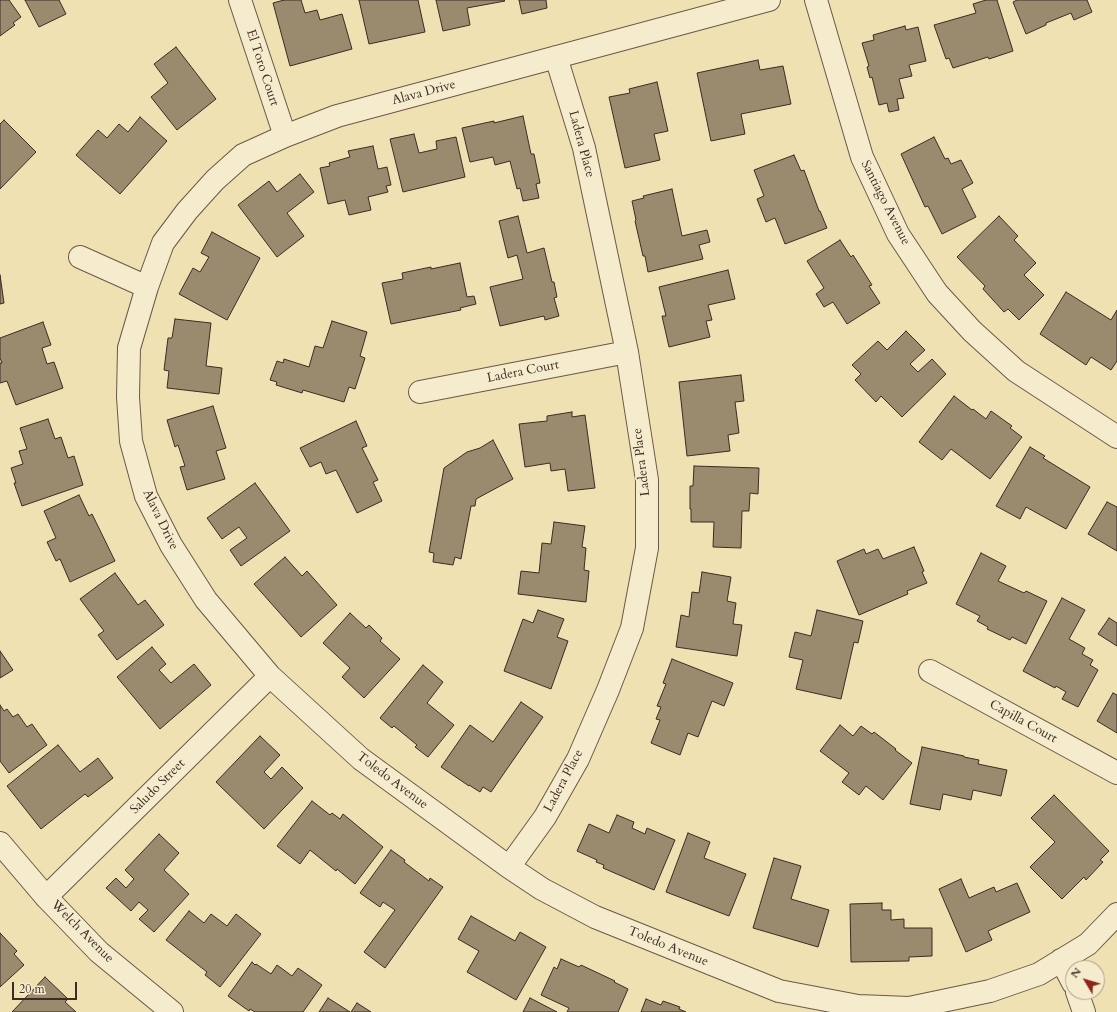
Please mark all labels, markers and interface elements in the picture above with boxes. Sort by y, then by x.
street label: El Toro Court [242,28,282,108]
street label: Alava Drive [390,77,458,109]
street label: Ladera Place [565,109,597,179]
street label: Santiago Avenue [857,158,913,248]
street label: Ladera Court [486,357,560,387]
street label: Ladera Place [630,427,654,497]
street label: Alava Drive [139,487,181,553]
street label: Capilla Court [987,697,1059,747]
street label: Ladera Place [541,747,587,815]
street label: Toledo Avenue [353,749,431,813]
street label: Saludo Street [127,756,189,818]
street label: Welch Avenue [47,897,117,967]
street label: Toledo Avenue [626,924,710,970]
north arrow [1065,960,1105,1000]
text: N [1067,965,1085,981]
scale bar [14,974,79,1000]
text: 20 m [19,981,45,997]

